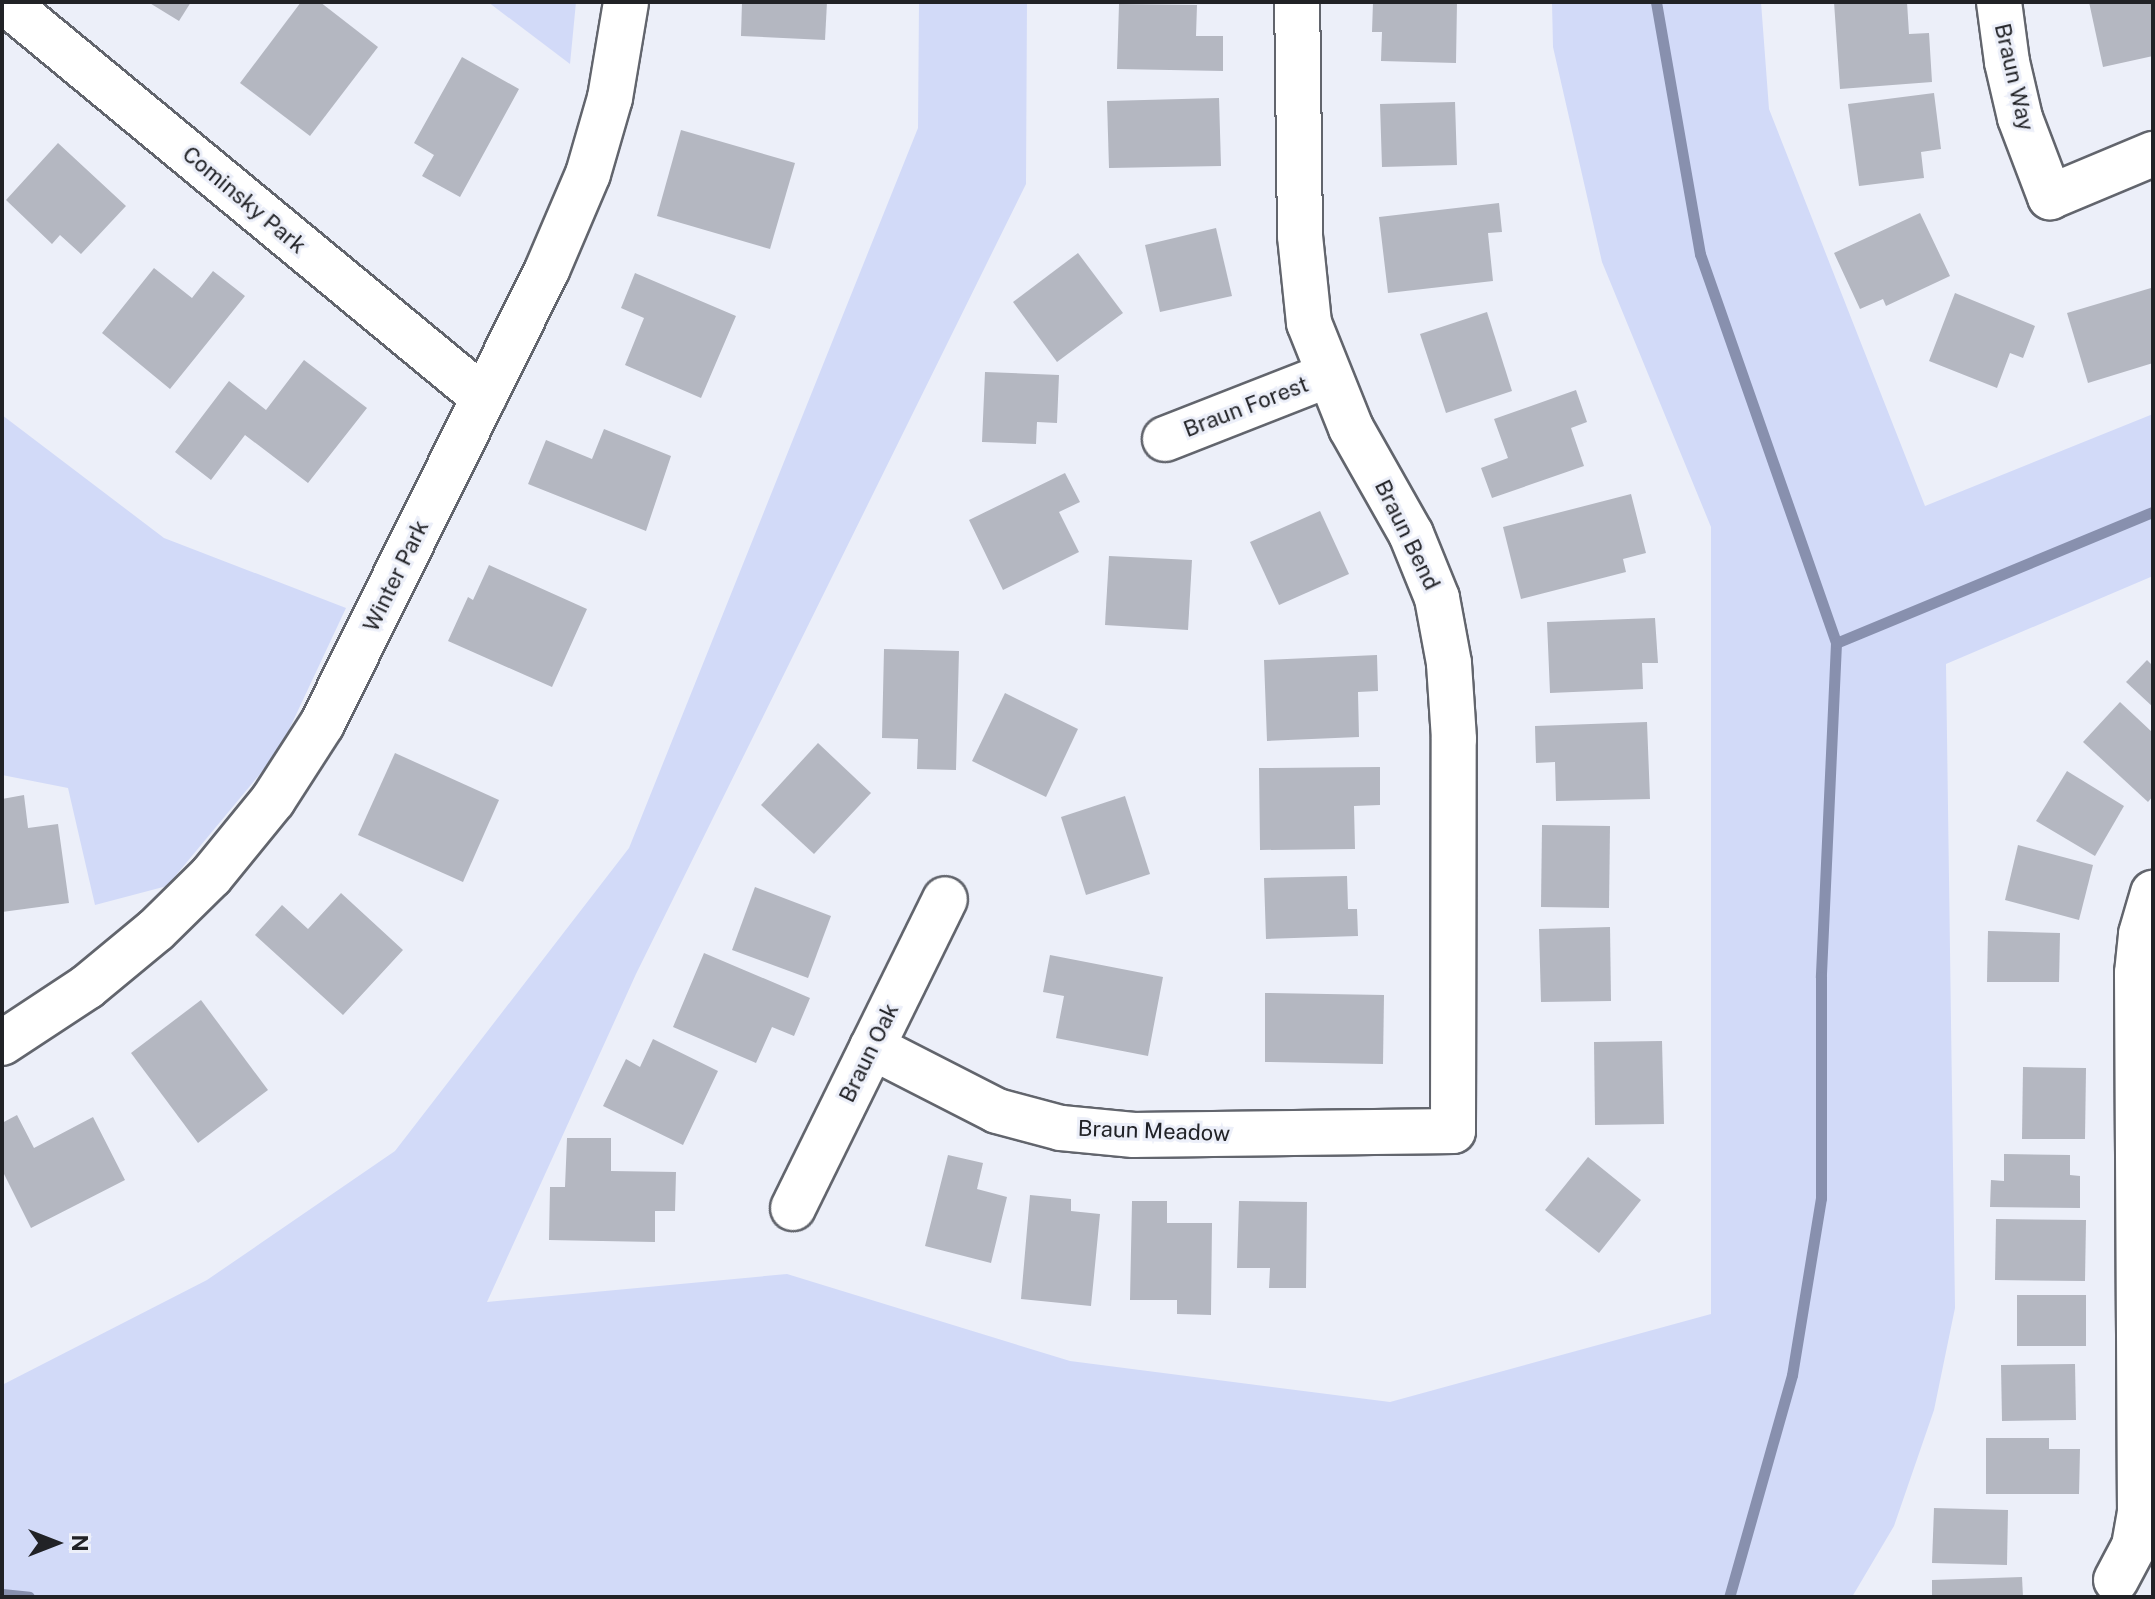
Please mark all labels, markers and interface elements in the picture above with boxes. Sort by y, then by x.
street label: Braun Way [1989,21,2039,133]
street label: Cominsky Park [177,141,311,259]
street label: Braun Forest [1180,371,1312,443]
street label: Braun Bend [1369,476,1445,594]
street label: Winter Park [358,516,434,636]
street label: Braun Oak [834,999,904,1107]
street label: Braun Meadow [1077,1115,1231,1147]
north arrow [16,1503,96,1583]
text: N [67,1534,93,1552]

